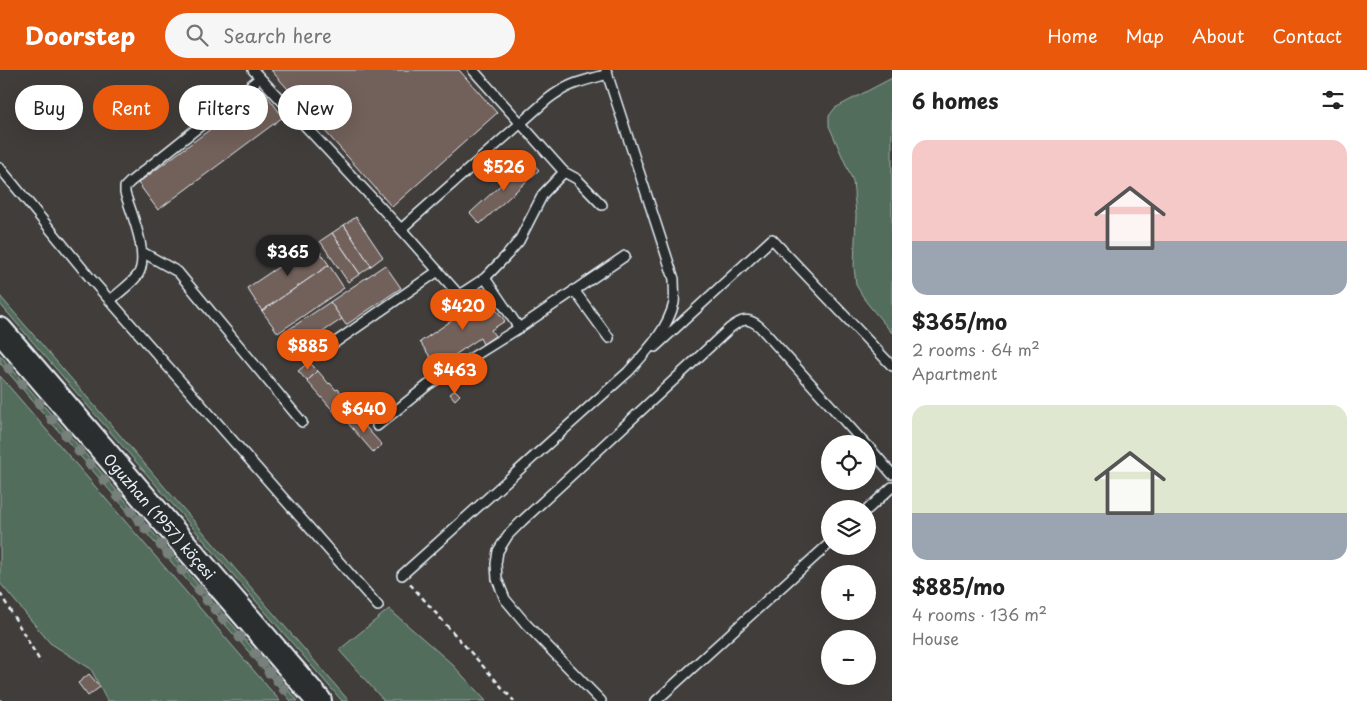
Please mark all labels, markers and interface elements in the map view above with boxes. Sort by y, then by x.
search box [165,13,515,58]
text: Doorstep [25,17,135,53]
icon: search [183,21,211,49]
text: Search here [223,21,332,49]
text: Home [1047,22,1097,49]
text: Map [1125,22,1164,49]
text: About [1192,22,1244,49]
text: Contact [1272,22,1342,49]
text: 6 homes [912,84,998,116]
chip: Buy [15,85,83,130]
chip: Rent [93,85,169,130]
chip: Filters [179,85,268,130]
chip: New [278,85,352,130]
icon: filters [1319,86,1347,114]
pin: $526 [474,150,534,192]
text: $526 [483,154,525,178]
icon: home [1085,173,1175,263]
pin: $365 [258,234,318,277]
text: $365 [267,239,309,263]
pin: $420 [433,288,493,331]
text: $420 [441,293,485,317]
text: $365/mo [912,305,1007,337]
pin: $885 [278,328,338,371]
text: $885 [288,333,328,357]
text: 2 rooms · 64 m² [912,337,1040,361]
pin: $463 [425,352,485,395]
text: $463 [433,357,477,381]
text: Apartment [912,361,997,385]
pin: $640 [334,392,394,434]
text: $640 [342,396,386,420]
map controls [821,435,876,685]
button: locate [821,435,876,490]
icon: home [1085,438,1175,528]
street label: Oguzhan (1957) köçesi [99,448,221,584]
button: layers [821,500,876,555]
button: + [821,565,876,620]
text: $885/mo [912,570,1005,602]
text: 4 rooms · 136 m² [912,602,1047,626]
text: House [912,626,959,650]
button: − [821,630,876,685]

